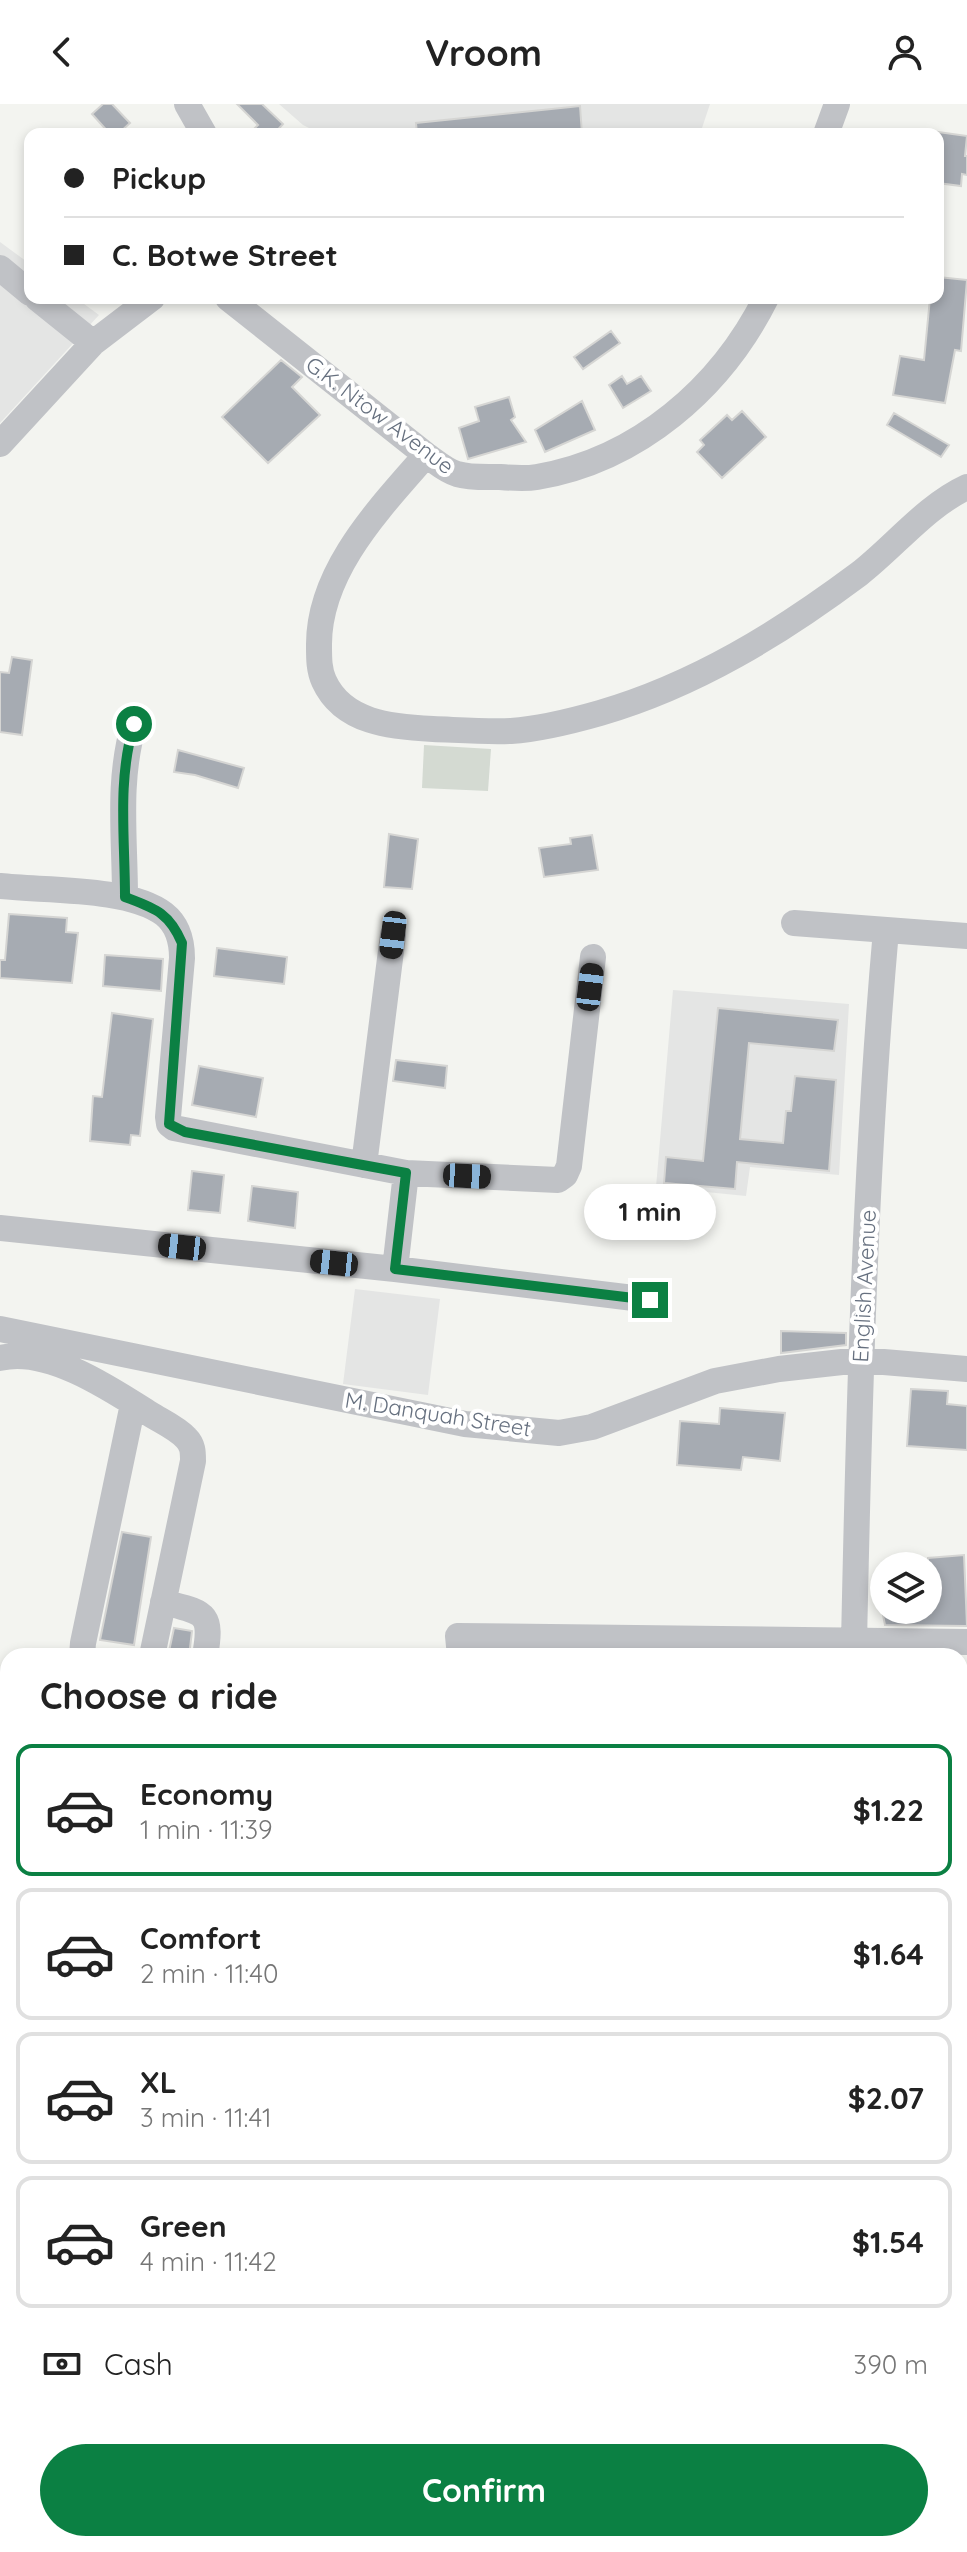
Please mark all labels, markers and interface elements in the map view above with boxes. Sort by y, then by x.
icon: back [40,30,84,74]
text: Vroom [425,30,542,75]
icon: person [883,30,927,74]
text: Pickup [112,159,206,197]
text: C. Botwe Street [112,236,338,274]
street label: G.K. Ntow Avenue [300,350,460,480]
route start [116,706,152,742]
car [378,910,408,960]
car [575,962,605,1012]
car [442,1163,492,1189]
callout: 1 min [584,1184,716,1240]
text: 1 min [619,1195,682,1228]
street label: English Avenue [846,1209,882,1363]
car [157,1233,207,1261]
car [309,1249,359,1277]
route end [632,1282,668,1318]
street label: M. Danquah Street [343,1385,533,1443]
map controls [870,1552,942,1624]
button: layers [870,1552,942,1624]
text: Choose a ride [40,1673,278,1718]
icon: car [44,1774,116,1846]
text: Economy [140,1775,273,1813]
text: $1.22 [853,1791,924,1829]
text: 1 min · 11:39 [140,1813,273,1846]
icon: car [44,1918,116,1990]
text: Comfort [140,1919,261,1957]
text: $1.64 [853,1935,924,1973]
text: 2 min · 11:40 [140,1957,278,1990]
icon: car [44,2062,116,2134]
text: XL [140,2063,177,2101]
text: $2.07 [848,2079,924,2117]
text: 3 min · 11:41 [140,2101,272,2134]
icon: car [44,2206,116,2278]
text: Green [140,2207,227,2245]
text: $1.54 [852,2223,924,2261]
text: 4 min · 11:42 [140,2245,277,2278]
icon: cash [40,2342,84,2386]
text: Cash [104,2345,173,2383]
text: 390 m [854,2348,928,2381]
button: Confirm [40,2444,928,2536]

